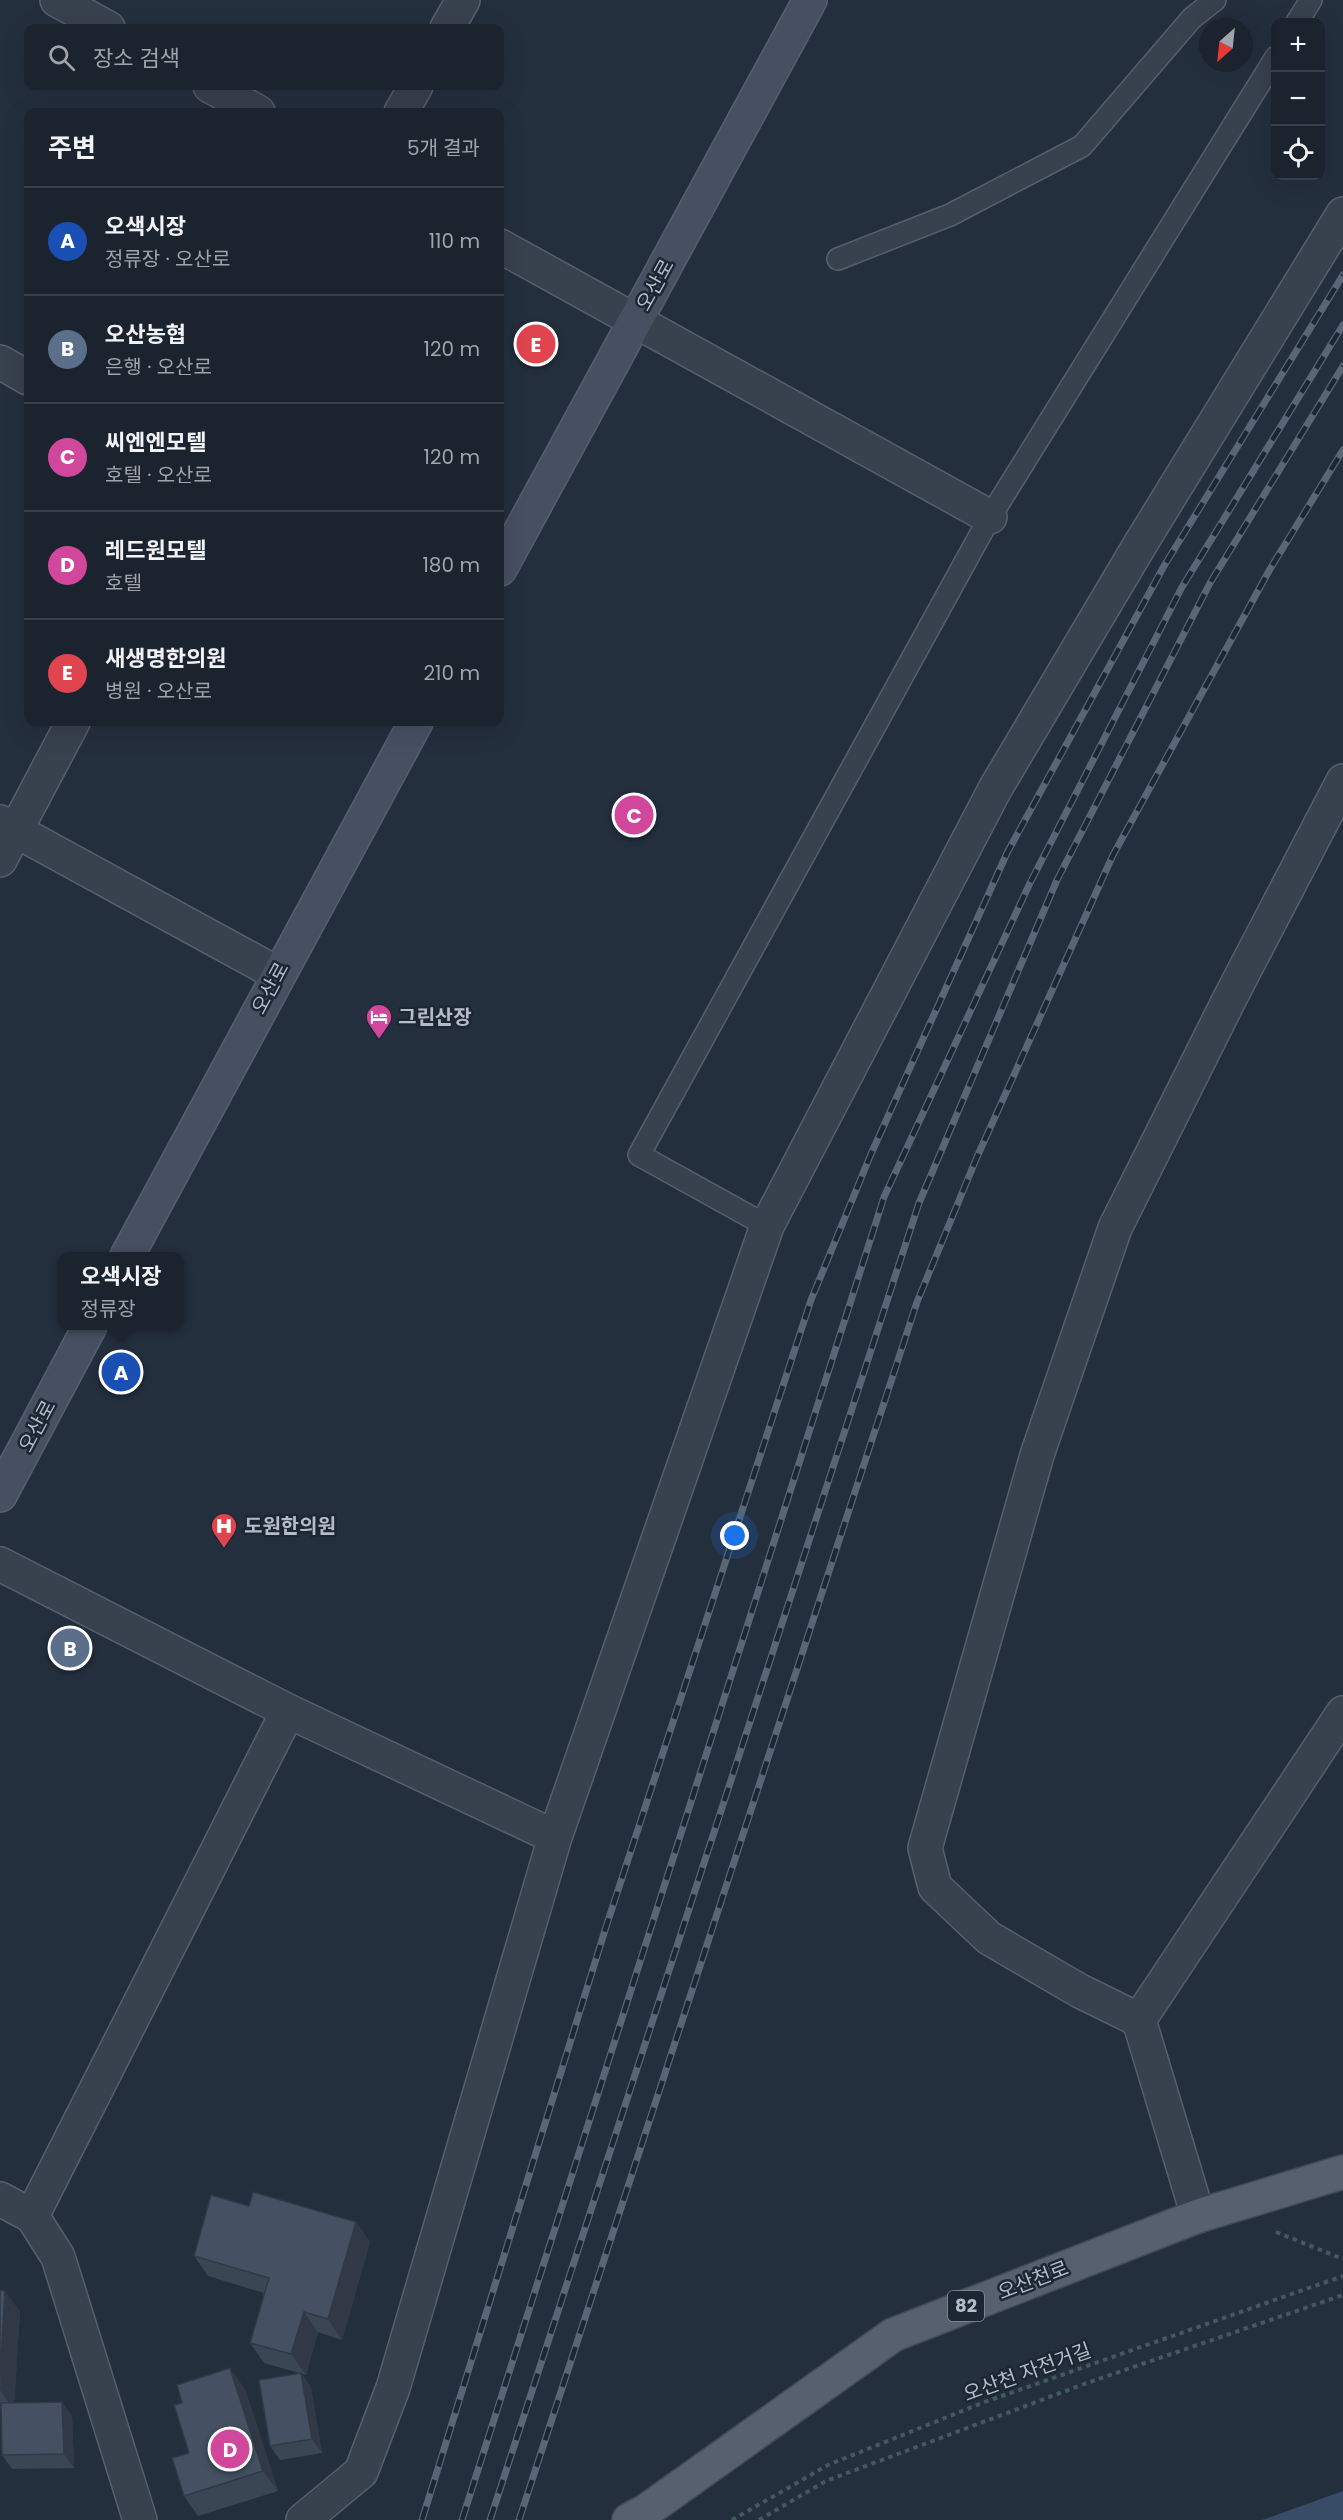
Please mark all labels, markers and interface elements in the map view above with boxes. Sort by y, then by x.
north arrow [1199,18,1253,72]
map controls [1271,18,1325,180]
button: + [1271,18,1325,72]
search box [24,24,504,90]
icon: search [45,41,78,74]
text: 장소 검색 [93,43,180,74]
button: − [1271,72,1325,126]
button: locate [1271,126,1325,180]
text: 주변 [48,130,96,166]
text: 5개 결과 [407,134,480,162]
text: 오색시장 [105,211,186,242]
text: A [60,227,75,255]
text: 110 m [429,227,480,255]
text: 정류장 · 오산로 [105,245,230,273]
street label: 오산로 [629,254,681,316]
text: 오산농협 [105,319,186,350]
pin: E [516,322,556,366]
text: B [61,335,74,363]
text: 120 m [424,335,480,363]
text: 은행 · 오산로 [105,353,212,381]
text: 씨엔엔모텔 [105,427,206,458]
text: C [60,443,75,471]
text: 120 m [424,443,480,471]
text: 호텔 · 오산로 [105,461,212,489]
text: 레드원모텔 [105,535,206,566]
text: D [60,551,75,579]
text: 180 m [422,551,480,579]
text: 호텔 [105,569,142,597]
text: 새생명한의원 [105,643,226,674]
text: E [62,659,73,687]
text: 210 m [424,659,480,687]
text: 병원 · 오산로 [105,677,212,705]
pin: C [614,792,654,838]
street label: 오산로 [245,957,295,1019]
hotel icon: 그린산장 [364,1002,394,1040]
place label: 그린산장 [398,1003,472,1031]
popup [58,1252,184,1330]
text: 오색시장 [81,1261,161,1292]
text: 정류장 [81,1295,136,1323]
pin: A [102,1350,140,1394]
street label: 오산로 [12,1395,62,1457]
hospital icon: 도원한의원 [209,1511,239,1549]
place label: 도원한의원 [244,1512,336,1540]
your location [720,1521,749,1550]
pin: B [50,1626,90,1670]
street label: 오산천로 [994,2254,1072,2306]
road number: 82 [948,2291,984,2321]
street label: 오산천 자전거길 [959,2336,1095,2408]
pin: D [210,2426,250,2472]

